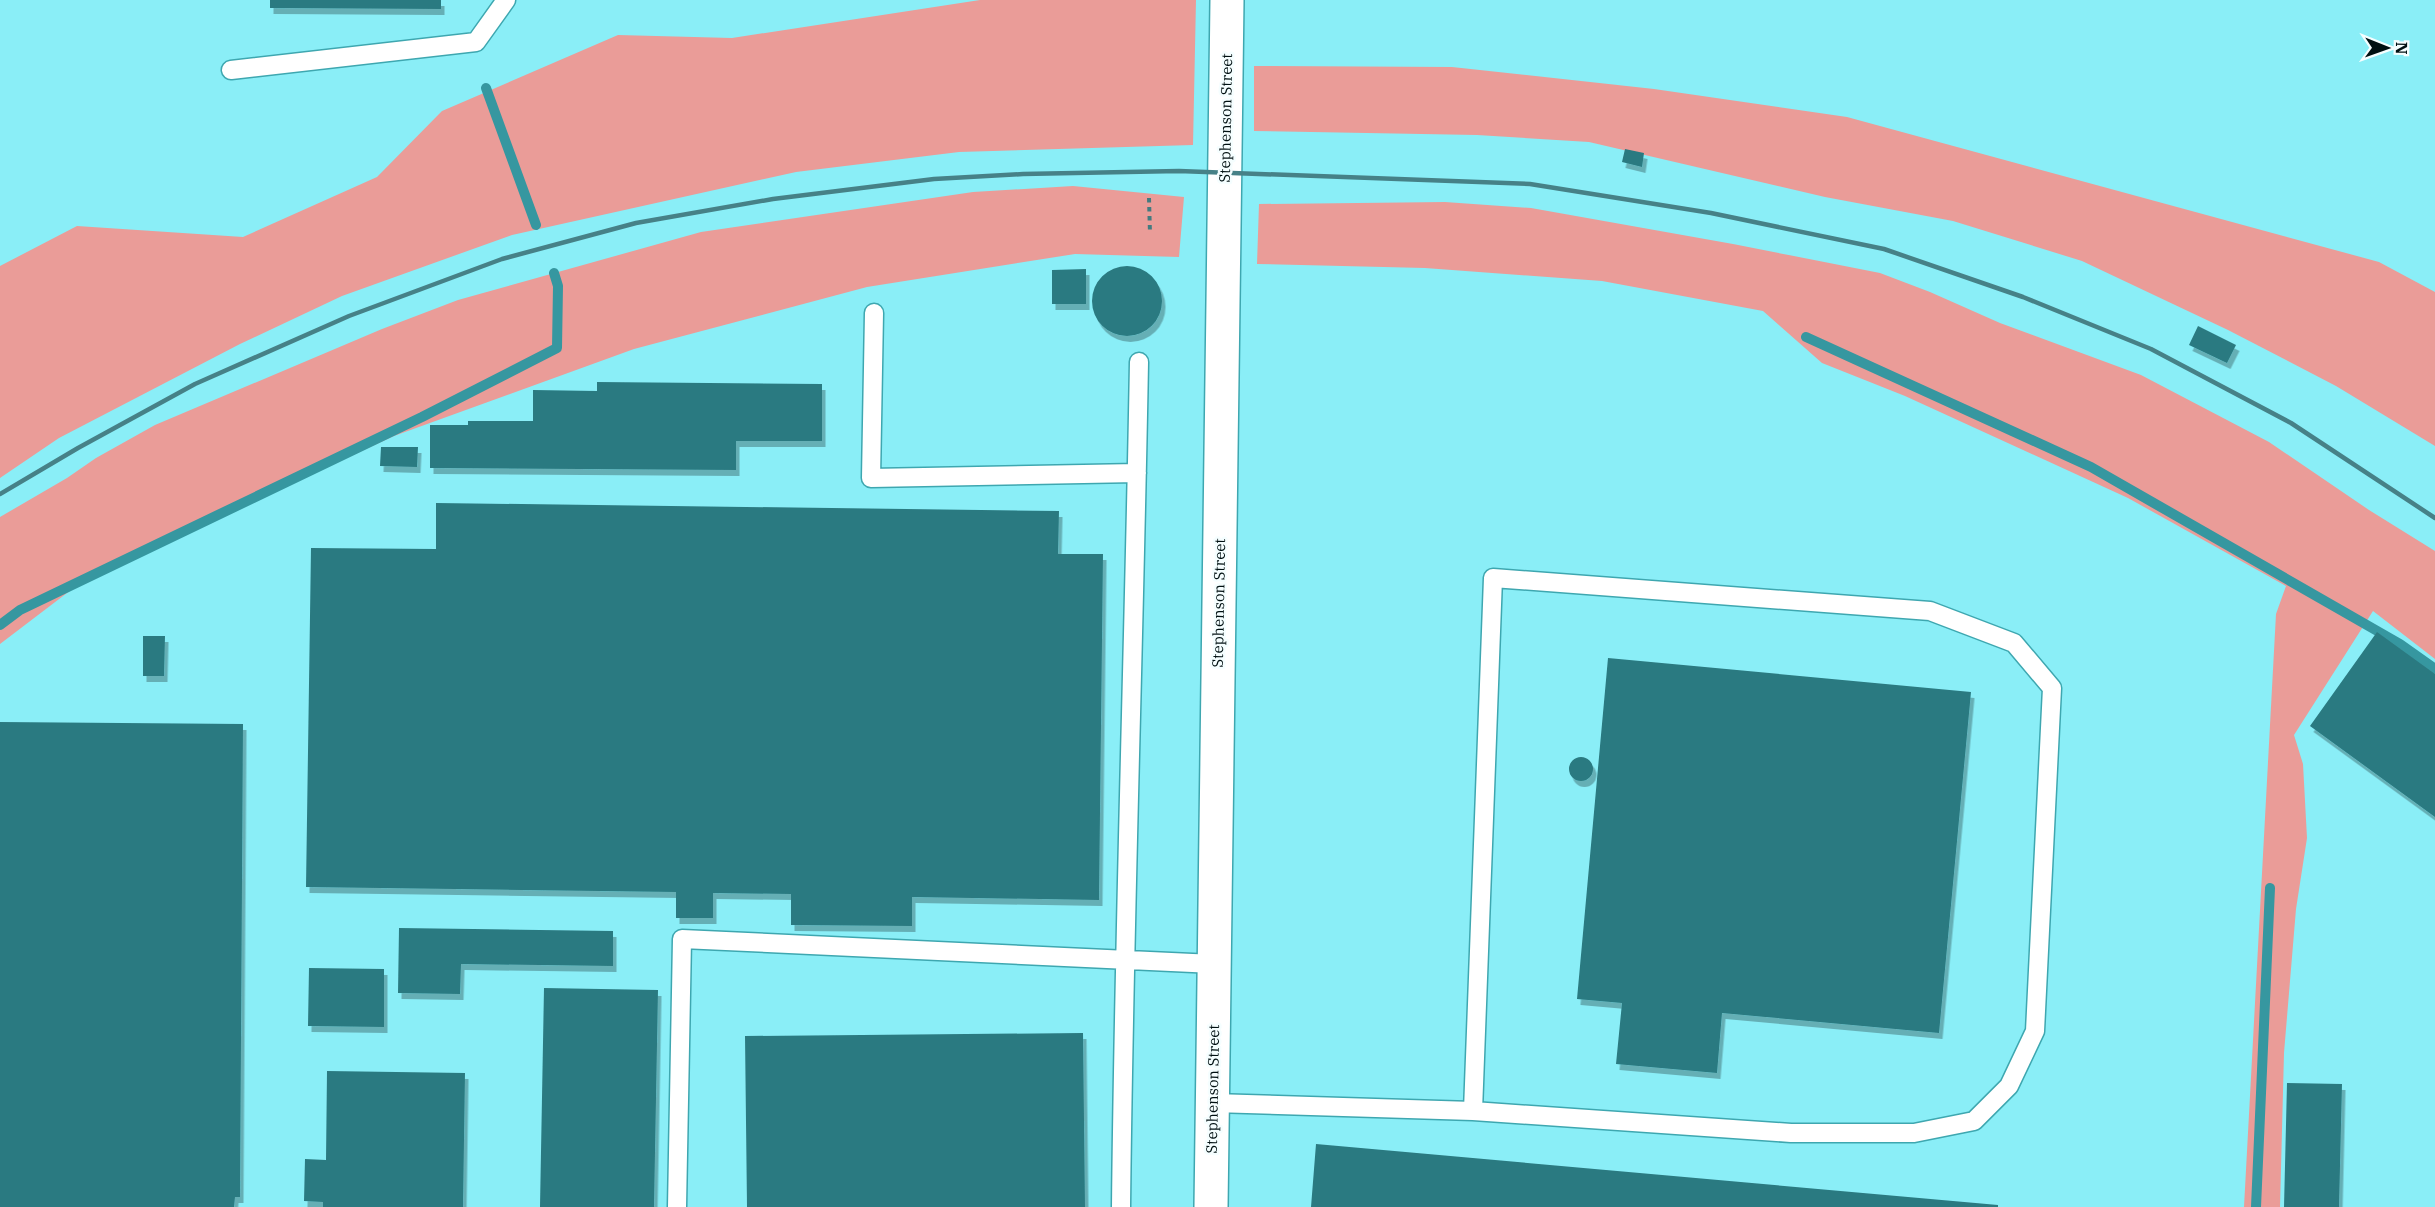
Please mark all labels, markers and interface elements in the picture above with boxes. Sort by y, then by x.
north arrow [2357,18,2417,78]
text: N [2392,42,2412,55]
street label: Stephenson Street [1215,53,1236,183]
street label: Stephenson Street [1208,538,1229,668]
street label: Stephenson Street [1202,1024,1223,1154]

